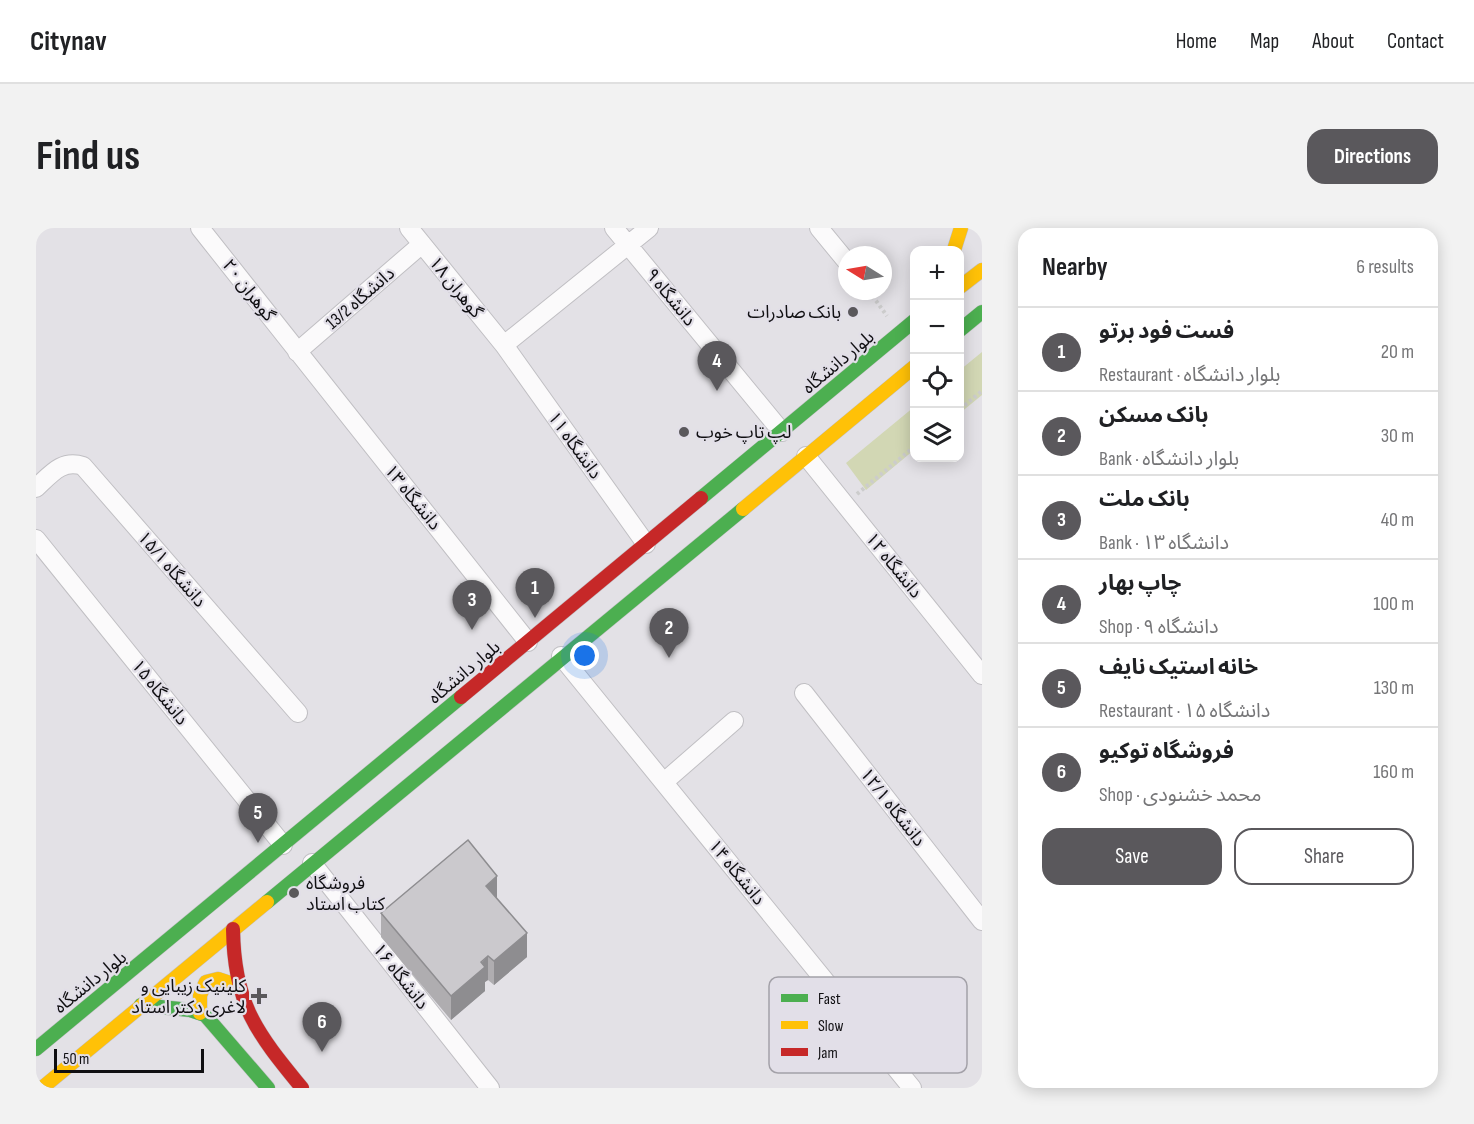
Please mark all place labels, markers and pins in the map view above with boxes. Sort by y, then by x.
place label: بانک صادرات [747,302,841,323]
marker: بانک صادرات [846,305,860,319]
pin: 4 [698,342,736,391]
place label: لپ تاپ خوب [696,422,792,444]
marker: لپ تاپ خوب [677,425,691,439]
pin: 1 [516,568,554,618]
pin: 3 [452,580,492,630]
pin: 2 [650,608,688,658]
pin: 5 [238,794,278,843]
place label: فروشگاه کتاب استاد [306,873,386,915]
marker: فروشگاه کتاب استاد [287,886,301,900]
place label: کلینیک زیبایی و لاغری دکتر استاد [131,976,247,1018]
marker: کلینیک زیبایی و لاغری دکتر استاد [250,987,268,1005]
pin: 6 [302,1002,342,1052]

